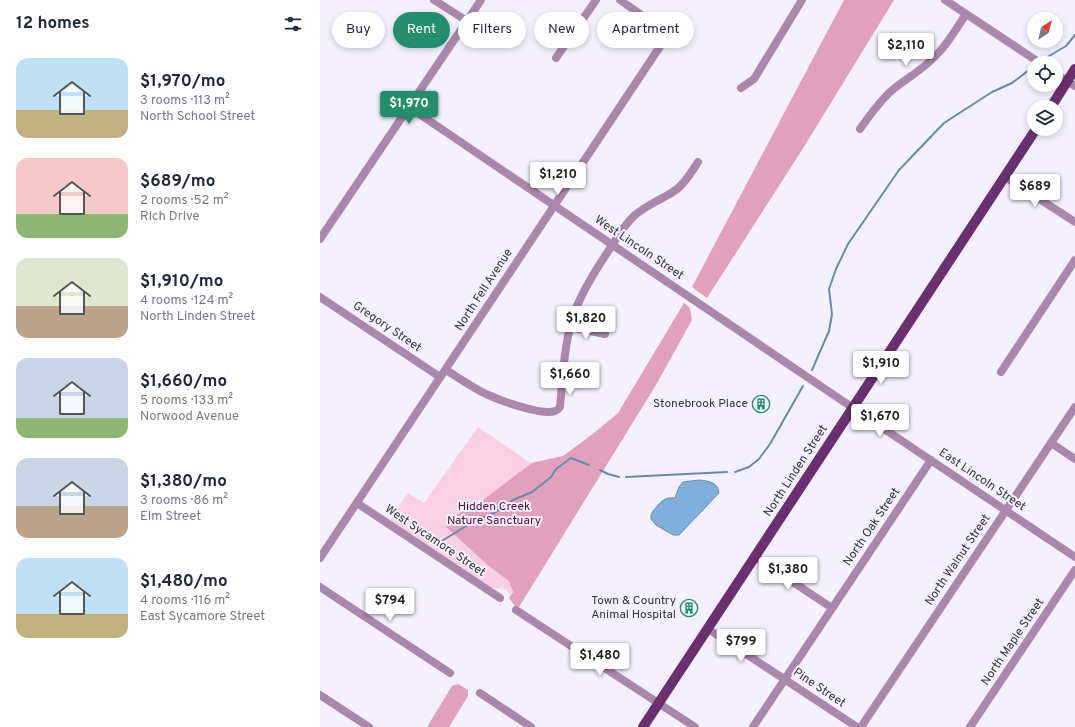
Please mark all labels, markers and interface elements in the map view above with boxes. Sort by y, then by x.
chip: Buy [332,12,385,48]
chip: Rent [393,12,450,48]
chip: Filters [458,12,526,48]
chip: New [534,12,589,48]
chip: Apartment [597,12,694,48]
north arrow [1027,12,1063,48]
map controls [1027,12,1063,136]
text: 12 homes [16,13,90,35]
icon: filters [282,13,304,35]
pin: $2,110 [873,33,939,67]
text: $2,110 [887,38,925,54]
button: locate [1027,56,1063,92]
text: $1,970/mo [140,71,225,93]
icon: home [48,74,96,122]
pin: $1,970 [376,91,442,125]
text: 3 rooms · 113 m² [140,93,230,109]
text: $1,970 [389,96,429,112]
button: layers [1027,100,1063,136]
text: North School Street [140,109,255,125]
pin: $1,210 [525,162,591,196]
text: $1,210 [539,167,577,183]
text: $689/mo [140,171,215,193]
icon: home [48,174,96,222]
pin: $689 [1011,174,1059,208]
text: $689 [1019,179,1051,195]
text: 2 rooms · 52 m² [140,193,228,209]
text: Rich Drive [140,209,200,225]
street label: West Lincoln Street [591,212,687,284]
street label: North Fell Avenue [451,246,517,334]
text: $1,910/mo [140,271,223,293]
icon: home [48,274,96,322]
text: 4 rooms · 124 m² [140,293,233,309]
street label: Gregory Street [350,298,424,356]
pin: $1,820 [553,306,619,340]
text: North Linden Street [140,309,255,325]
text: $1,820 [566,311,606,327]
pin: $1,910 [848,351,914,385]
text: $1,910 [862,356,900,372]
pin: $1,660 [537,362,603,396]
text: $1,660 [550,367,590,383]
text: $1,660/mo [140,371,227,393]
icon: home [48,374,96,422]
text: 5 rooms · 133 m² [140,393,233,409]
building icon: Stonebrook Place [751,394,771,414]
place label: Stonebrook Place [653,396,748,412]
pin: $1,670 [847,404,913,438]
text: Norwood Avenue [140,409,239,425]
text: $1,670 [860,409,900,425]
street label: North Linden Street [760,422,832,520]
street label: East Lincoln Street [935,445,1029,515]
text: $1,380/mo [140,471,227,493]
icon: home [48,474,96,522]
street label: North Oak Street [840,485,904,569]
text: 3 rooms · 86 m² [140,493,228,509]
park label: Hidden Creek Nature Sanctuary [447,499,541,529]
street label: West Sycamore Street [381,501,489,581]
text: Elm Street [140,509,201,525]
street label: North Walnut Street [922,511,994,609]
pin: $1,380 [755,557,821,591]
text: $1,380 [768,562,808,578]
text: $1,480/mo [140,571,228,593]
icon: home [48,574,96,622]
pin: $794 [366,588,414,622]
text: 4 rooms · 116 m² [140,593,230,609]
text: $794 [374,593,406,609]
place label: Town & Country Animal Hospital [591,593,676,623]
street label: North Maple Street [978,595,1048,689]
building icon: Town & Country Animal Hospital [679,598,699,618]
text: East Sycamore Street [140,609,265,625]
pin: $799 [717,629,765,663]
text: $799 [726,634,756,650]
pin: $1,480 [567,643,633,677]
text: $1,480 [579,648,621,664]
street label: Pine Street [790,665,848,711]

